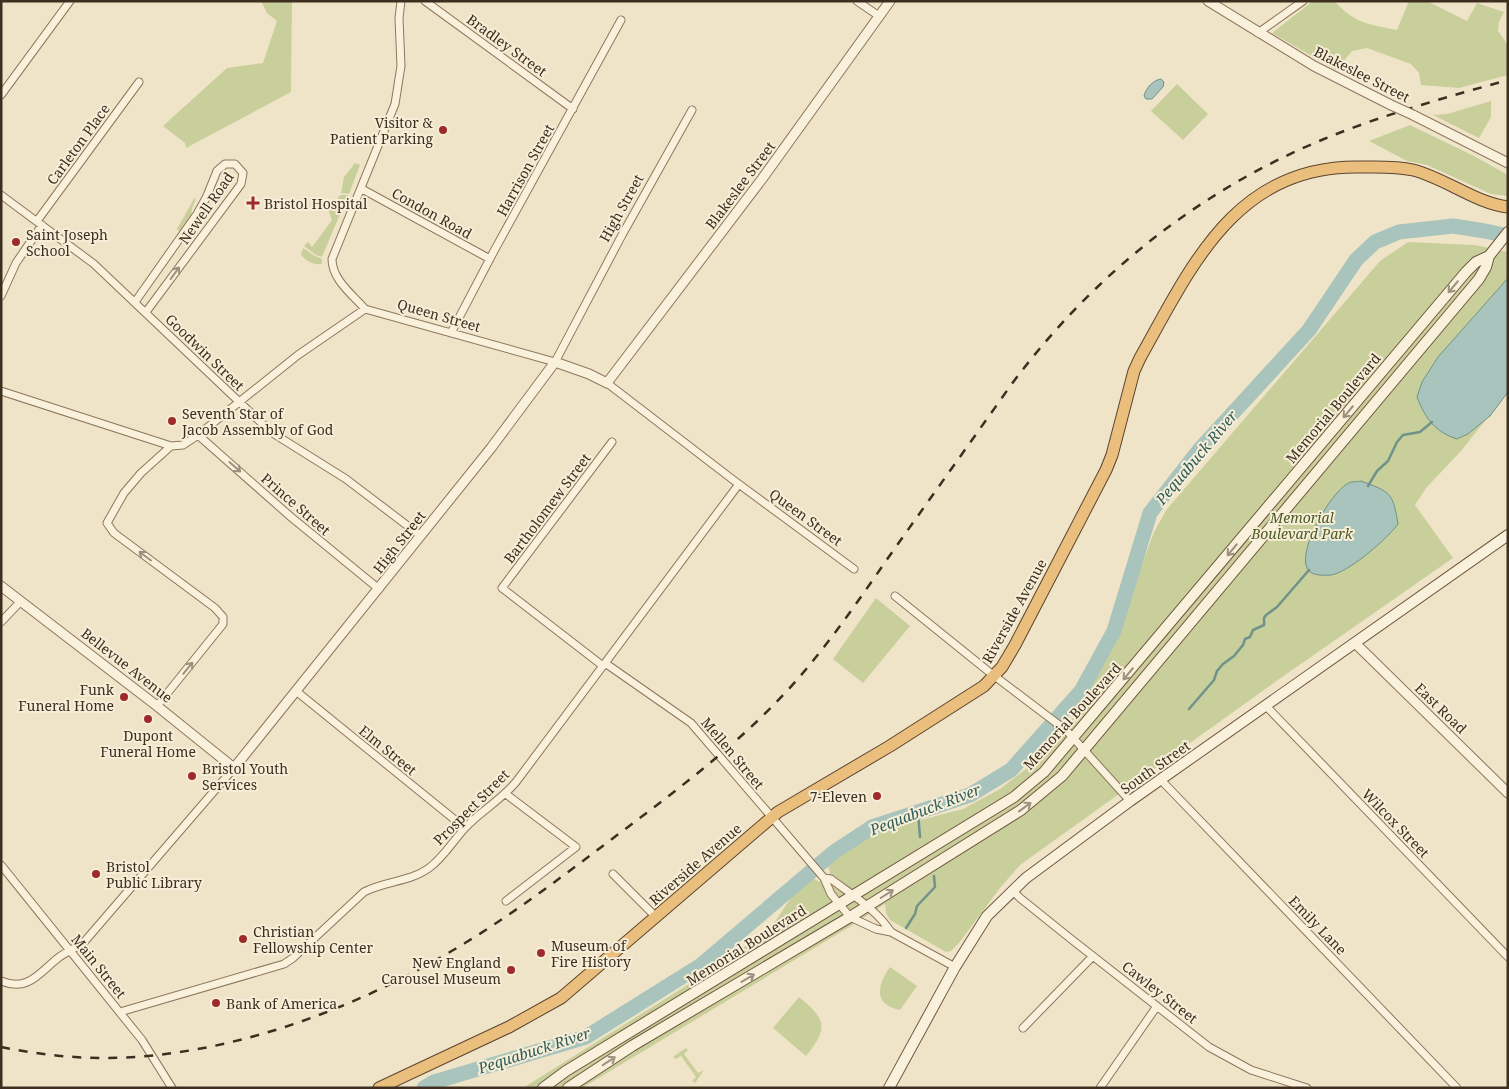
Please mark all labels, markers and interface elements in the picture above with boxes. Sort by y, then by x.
street label: Bradley Street [463,10,551,80]
street label: Blakeslee Street [1311,42,1413,106]
street label: Carleton Place [42,100,114,188]
place label: Visitor & Patient Parking [330,113,434,148]
street label: Harrison Street [492,120,558,220]
marker: Visitor & Patient Parking [437,124,449,136]
street label: Blakeslee Street [701,137,779,233]
street label: Newell Road [174,168,238,248]
street label: High Street [595,171,647,245]
street label: Condon Road [389,183,476,243]
place label: Bristol Hospital [264,194,368,213]
marker: Bristol Hospital [246,196,260,210]
place label: Saint Joseph School [26,225,108,260]
marker: Saint Joseph School [10,236,22,248]
one-way arrow [170,266,180,280]
one-way arrow [1447,281,1458,294]
street label: Queen Street [395,294,483,336]
street label: Goodwin Street [161,309,249,395]
street label: Memorial Boulevard [1281,349,1385,467]
place label: Seventh Star of Jacob Assembly of God [181,404,334,439]
water label: Pequabuck River [1150,405,1242,509]
one-way arrow [1342,405,1354,418]
marker: Seventh Star of Jacob Assembly of God [166,415,178,427]
street label: Bartholomew Street [499,449,595,567]
one-way arrow [228,461,241,473]
street label: Prince Street [257,469,335,539]
street label: Queen Street [766,484,846,550]
street label: High Street [369,507,430,577]
park label: Memorial Boulevard Park [1250,508,1354,543]
one-way arrow [1227,543,1238,556]
one-way arrow [139,551,152,562]
street label: Riverside Avenue [977,555,1051,667]
street label: Bellevue Avenue [77,623,177,707]
street label: Memorial Boulevard [1019,658,1125,774]
one-way arrow [182,662,193,675]
one-way arrow [1122,667,1133,680]
street label: East Road [1411,679,1471,738]
place label: Funk Funeral Home [18,680,115,715]
marker: Funk Funeral Home [118,691,130,703]
marker: Dupont Funeral Home [142,713,154,725]
street label: Mellen Street [697,713,769,793]
street label: Elm Street [355,721,421,779]
place label: Dupont Funeral Home [100,726,196,761]
street label: South Street [1116,736,1194,798]
place label: Bristol Youth Services [202,759,288,794]
street label: Prospect Street [429,765,513,849]
marker: Bristol Youth Services [186,770,198,782]
water label: Pequabuck River [866,778,984,840]
street label: Wilcox Street [1358,784,1434,862]
place label: 7-Eleven [810,787,867,806]
marker: 7-Eleven [871,790,883,802]
one-way arrow [1018,802,1032,812]
street label: Riverside Avenue [645,819,745,909]
place label: Bristol Public Library [106,857,202,892]
marker: Bristol Public Library [90,868,102,880]
one-way arrow [880,888,894,898]
street label: Emily Lane [1285,891,1351,959]
street label: Memorial Boulevard [682,900,810,990]
place label: Christian Fellowship Center [253,922,373,957]
street label: Main Street [67,930,131,1002]
marker: Christian Fellowship Center [237,933,249,945]
place label: Museum of Fire History [551,936,631,971]
marker: Museum of Fire History [535,947,547,959]
place label: New England Carousel Museum [381,953,501,988]
street label: Cawley Street [1118,957,1202,1028]
marker: New England Carousel Museum [505,964,517,976]
one-way arrow [741,972,755,982]
place label: Bank of America [226,994,337,1013]
marker: Bank of America [210,997,222,1009]
water label: Pequabuck River [474,1022,594,1078]
one-way arrow [602,1056,616,1067]

